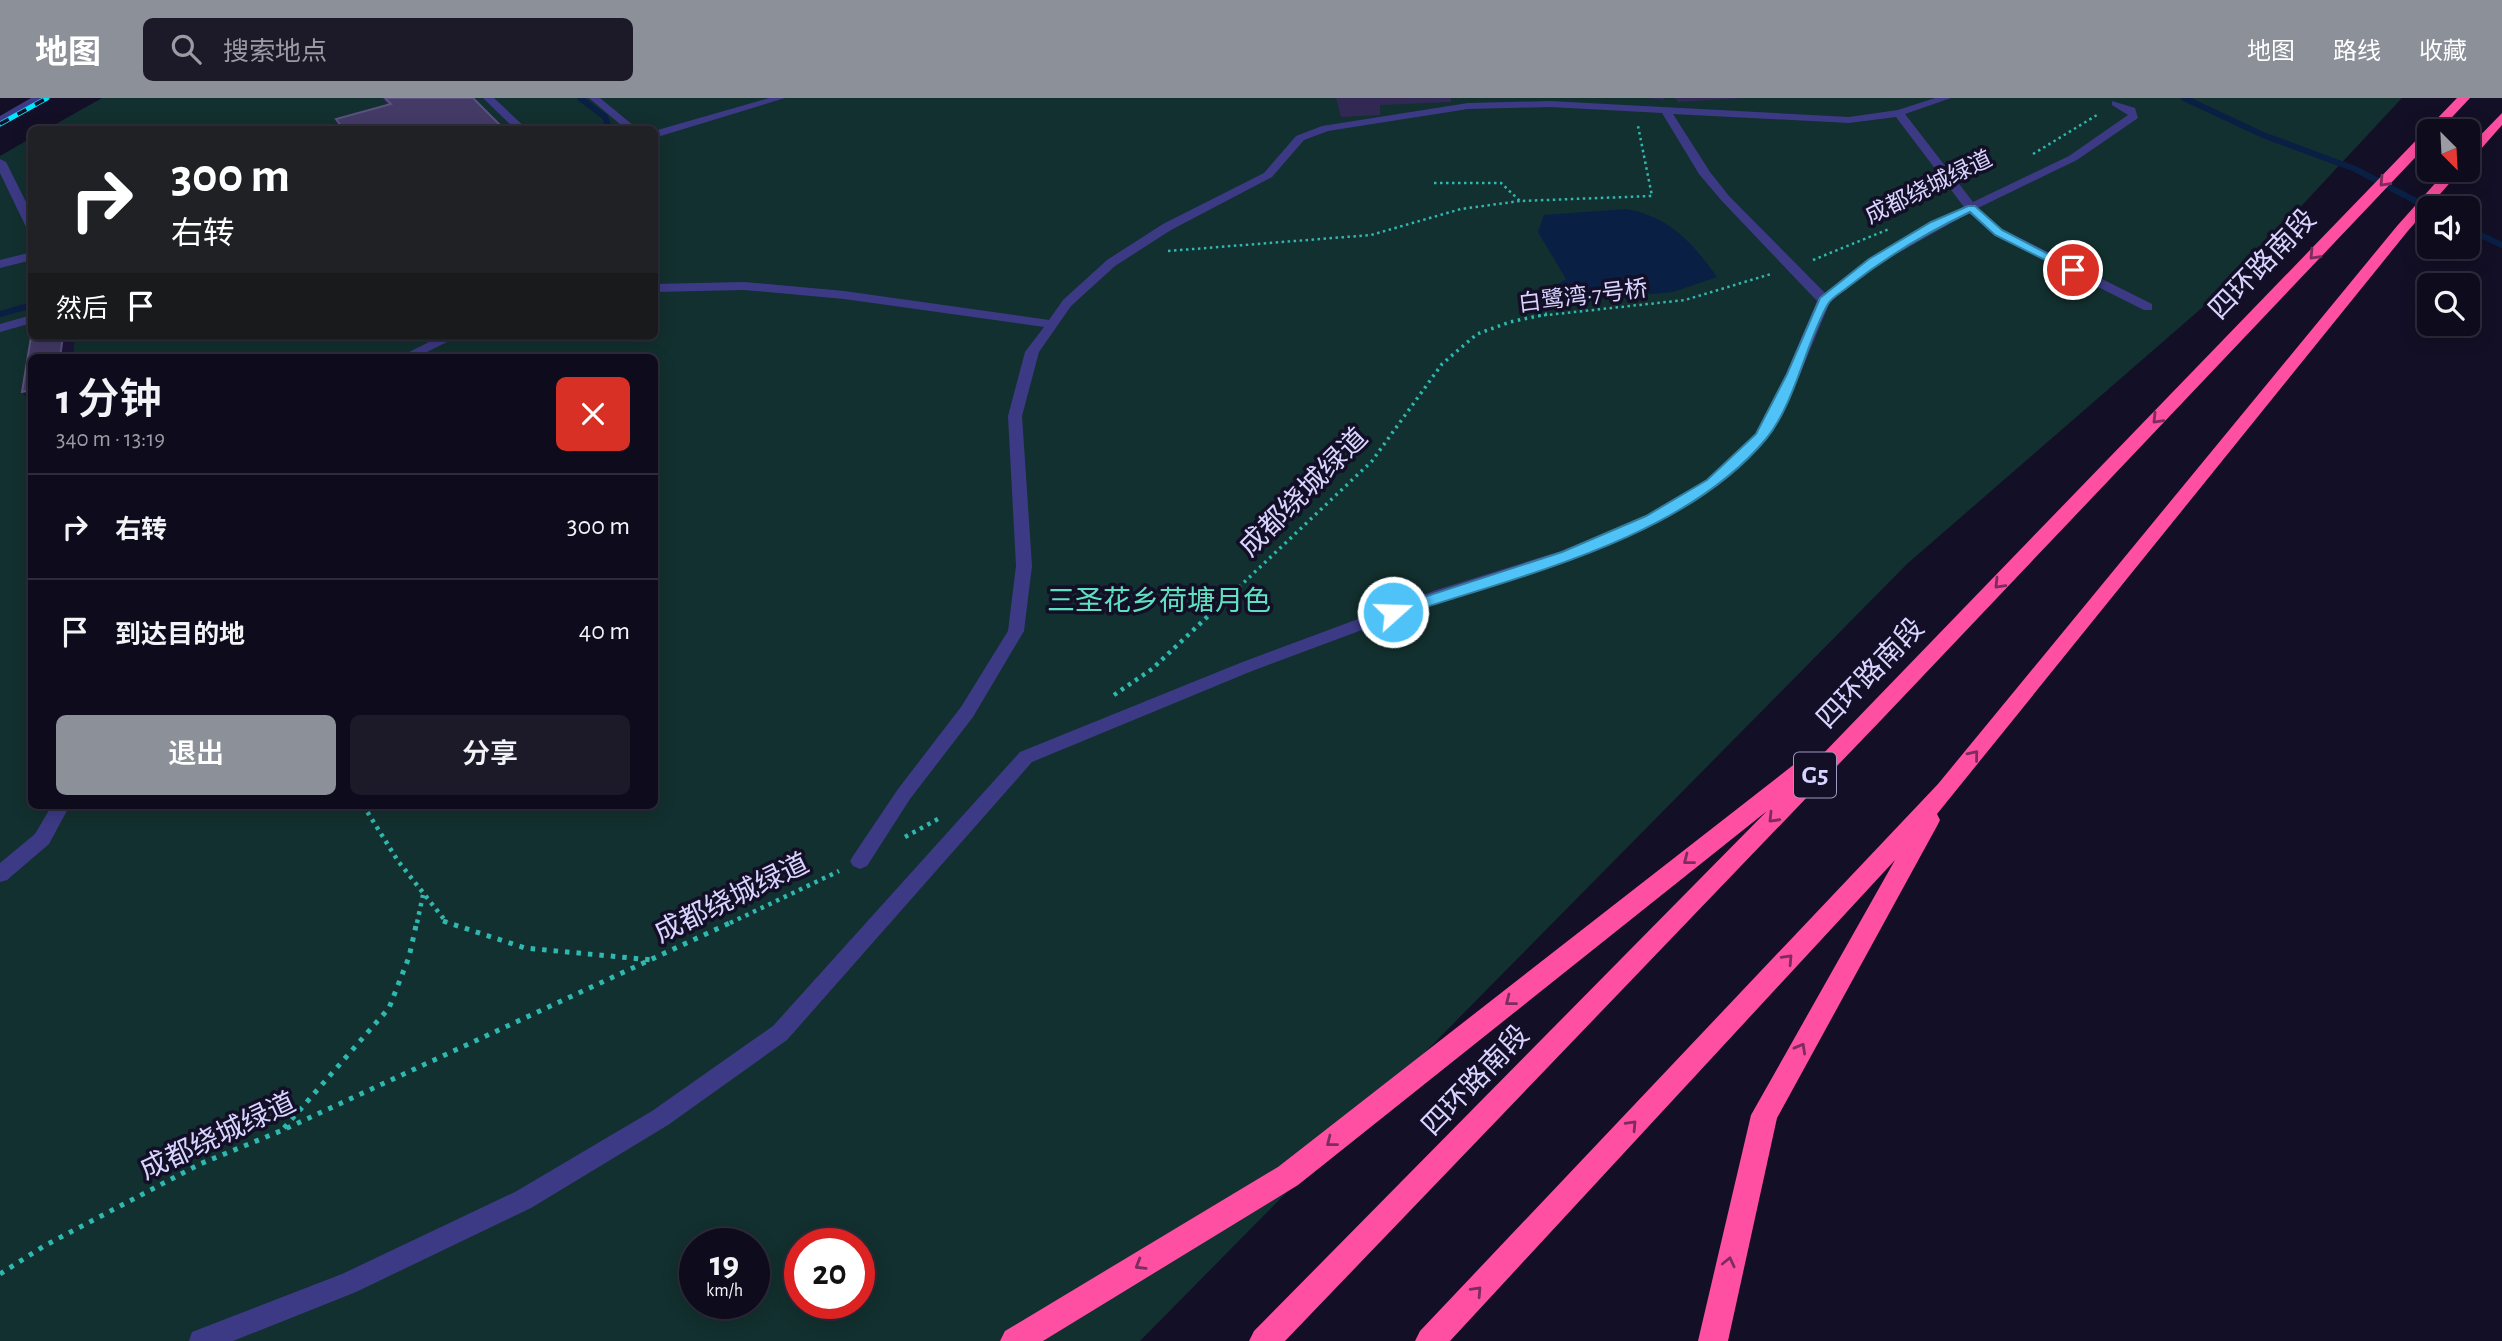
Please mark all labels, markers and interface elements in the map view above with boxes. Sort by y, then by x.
search box [143,18,633,81]
icon: search [167,30,205,68]
text: 地图 [35,37,101,70]
text: 搜索地点 [223,39,327,65]
text: 地图 [2247,40,2295,64]
text: 路线 [2333,40,2381,64]
text: 收藏 [2419,40,2467,64]
north arrow [2417,119,2480,182]
map controls [2417,119,2480,336]
street label: 成都绕城绿道 [1861,146,1996,229]
text: 300 m [171,152,290,201]
icon: right [56,154,147,245]
one-way arrow [2379,174,2392,187]
button: sound [2417,196,2480,259]
street label: 四环路南段 [2203,204,2322,325]
text: 右转 [171,218,235,250]
pin [2043,240,2103,300]
one-way arrow [2309,247,2322,260]
icon: arrive [2054,251,2092,289]
button: search [2417,273,2480,336]
street label: 白鹭湾·7号桥 [1517,276,1649,316]
icon: arrive [122,287,160,325]
text: 然后 [56,296,108,322]
button: close [556,377,630,451]
text: 1 分钟 [56,379,161,421]
one-way arrow [2152,411,2165,424]
street label: 成都绕城绿道 [1233,422,1373,562]
text: 340 m · 13:19 [56,428,165,451]
icon: right [56,508,94,546]
text: 300 m [567,513,630,539]
text: 右转 [115,517,167,543]
position arrow [1356,575,1430,649]
one-way arrow [1995,575,2008,588]
park label: 三圣花乡荷塘月色 [1047,586,1271,616]
icon: arrive [56,613,94,651]
street label: 四环路南段 [1811,613,1930,734]
text: 40 m [579,618,630,644]
text: 到达目的地 [115,622,245,648]
button: 退出 [56,715,336,795]
button: 分享 [350,715,630,795]
one-way arrow [1966,750,1979,762]
road number: G5 [1794,752,1836,797]
one-way arrow [1769,810,1782,823]
street label: 成都绕城绿道 [649,848,814,948]
one-way arrow [1684,852,1696,865]
one-way arrow [1779,954,1792,967]
one-way arrow [1505,993,1517,1006]
street label: 四环路南段 [1416,1020,1535,1141]
one-way arrow [1793,1043,1806,1055]
street label: 成都绕城绿道 [135,1087,300,1185]
one-way arrow [1624,1120,1637,1133]
one-way arrow [1326,1134,1339,1146]
speed limit sign: 20 [784,1228,875,1319]
text: 19 [710,1247,739,1282]
one-way arrow [1721,1256,1735,1268]
one-way arrow [1135,1257,1148,1270]
text: km/h [706,1282,743,1300]
one-way arrow [1469,1286,1481,1299]

